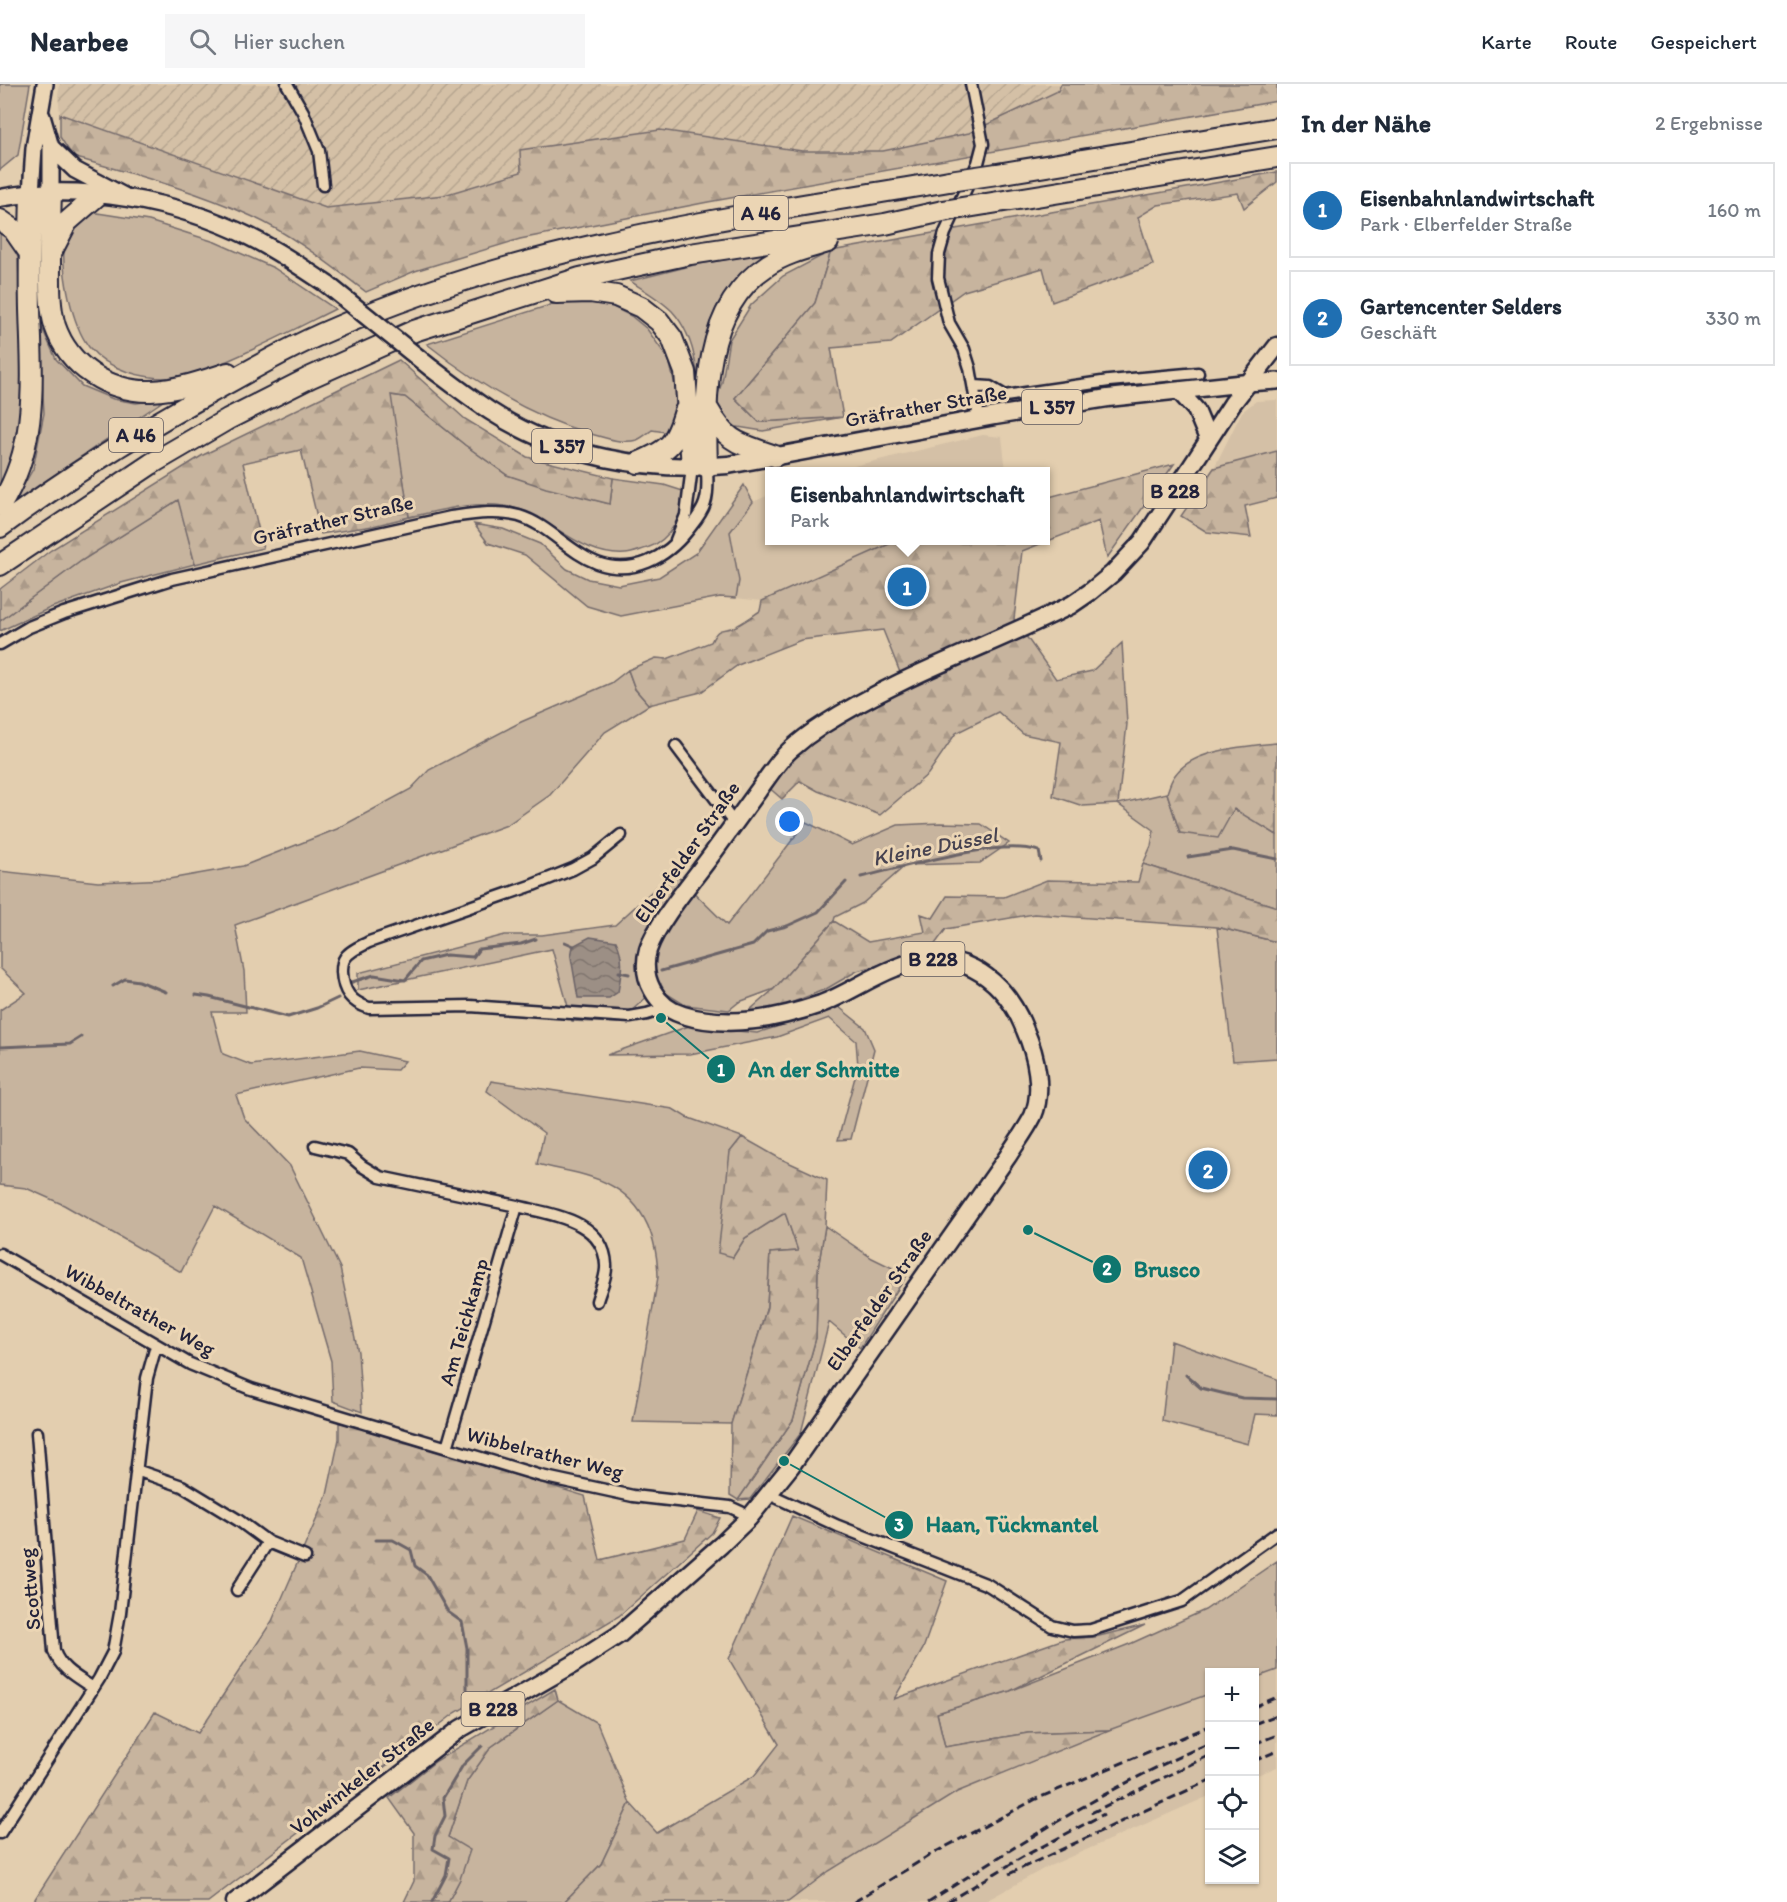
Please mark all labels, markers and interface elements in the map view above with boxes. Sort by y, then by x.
search box [165,14,585,68]
text: Nearbee [30,24,129,58]
icon: search [186,25,219,58]
text: Hier suchen [234,28,345,55]
text: Karte [1481,29,1532,54]
text: Route [1565,29,1618,54]
text: Gespeichert [1651,29,1757,54]
text: In der Nähe [1301,107,1431,139]
text: 2 Ergebnisse [1655,111,1763,135]
text: Eisenbahnlandwirtschaft [1360,185,1595,212]
road number: A 46 [734,196,788,230]
text: 1 [1318,198,1327,222]
text: 160 m [1708,198,1761,222]
text: Park · Elberfelder Straße [1360,212,1572,236]
text: Gartencenter Selders [1360,293,1562,320]
text: 2 [1317,306,1328,330]
text: 330 m [1706,306,1761,330]
text: Geschäft [1360,320,1437,344]
street label: Gräfrather Straße [843,379,1009,432]
road number: L 357 [1022,390,1082,424]
road number: A 46 [109,418,163,452]
road number: L 357 [532,429,592,463]
popup [765,467,1050,545]
road number: B 228 [1144,474,1206,508]
text: Eisenbahnlandwirtschaft [790,481,1025,508]
street label: Gräfrather Straße [250,489,416,550]
text: Park [790,508,829,532]
pin: 1 [888,564,926,610]
street label: Elberfelder Straße [628,776,745,927]
your location [775,807,804,836]
water label: Kleine Düssel [870,821,1002,872]
road number: B 228 [902,942,964,976]
callout: An der Schmitte [706,1049,912,1089]
text: An der Schmitte [747,1056,900,1083]
text: 1 [717,1059,726,1081]
pin: 2 [1188,1148,1228,1192]
street label: Elberfelder Straße [820,1224,937,1375]
callout: Brusco [1092,1249,1212,1289]
street label: Am Teichkamp [433,1255,494,1388]
text: Brusco [1134,1256,1200,1283]
street label: Wibbeltrather Weg [61,1258,220,1361]
text: 2 [1102,1258,1112,1280]
street label: Wibbelrather Weg [464,1421,627,1484]
callout: Haan, Tückmantel [884,1505,1110,1545]
text: Haan, Tückmantel [926,1511,1099,1538]
text: 3 [894,1514,904,1536]
street label: Scottweg [13,1547,46,1631]
map controls [1205,1668,1259,1884]
button: + [1205,1668,1259,1722]
road number: B 228 [462,1692,524,1726]
street label: Vohwinkeler Straße [285,1712,439,1840]
button: − [1205,1722,1259,1776]
button: locate [1205,1776,1259,1830]
button: layers [1205,1830,1259,1884]

